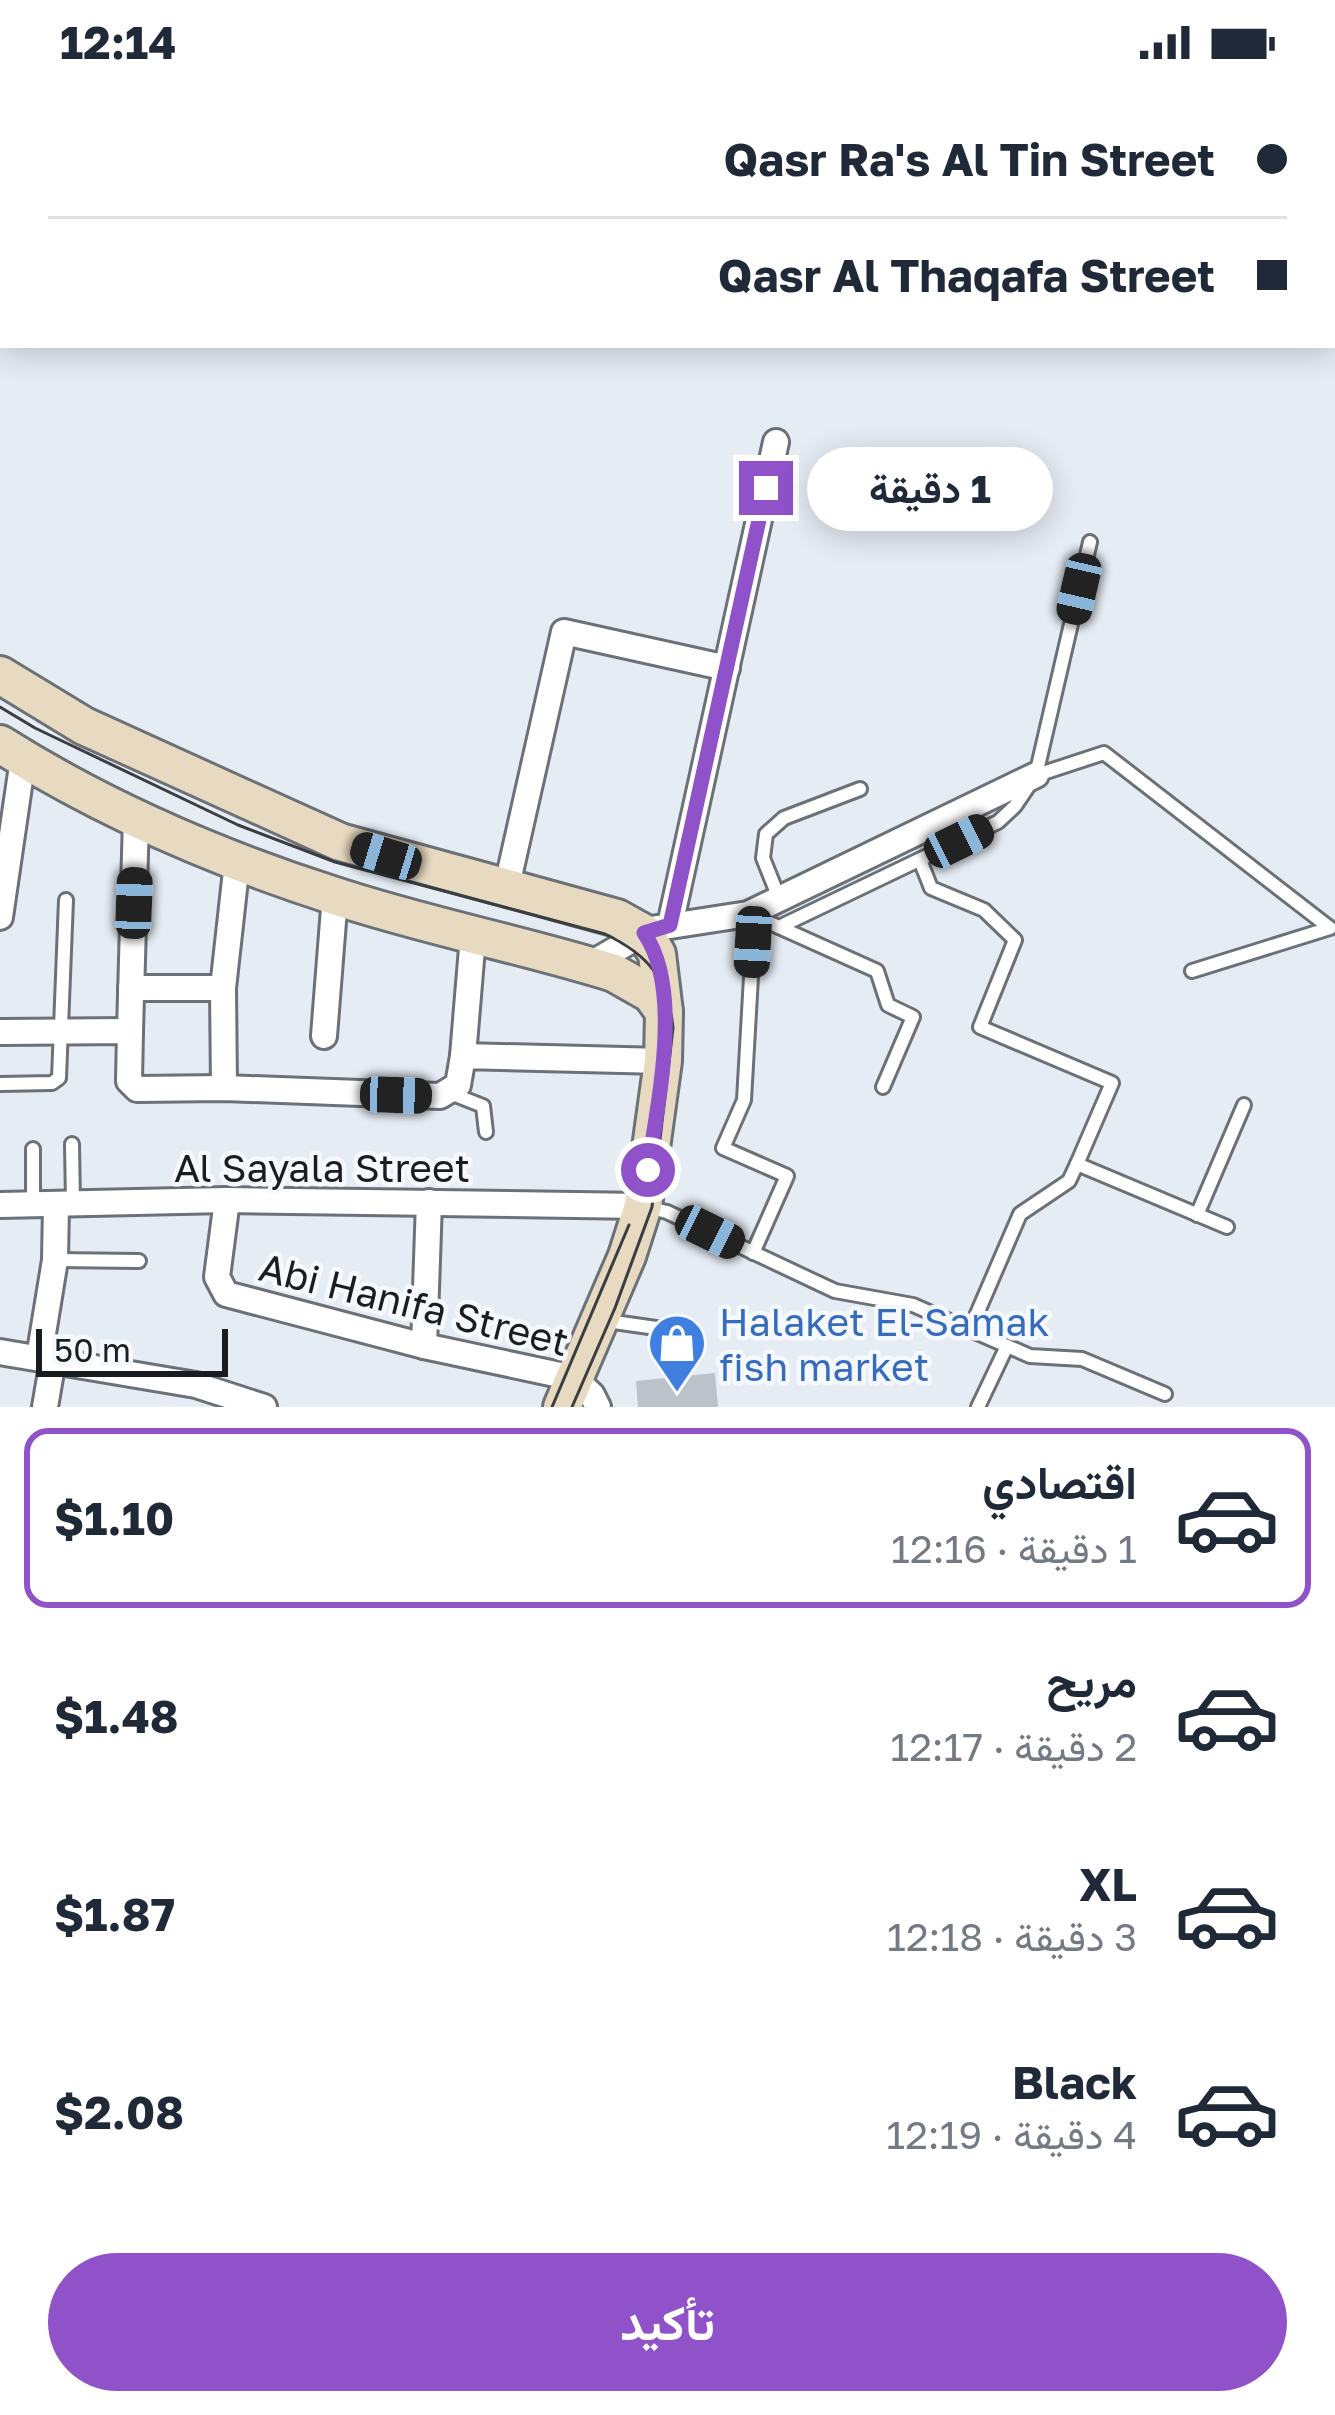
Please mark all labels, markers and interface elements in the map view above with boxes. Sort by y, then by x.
text: 12:14 [60,15,176,69]
text: Qasr Ra's Al Tin Street [723,132,1215,186]
text: Qasr Al Thaqafa Street [718,248,1215,302]
callout: 1 دقيقة [808,446,1054,530]
route end [739,461,793,515]
text: 1 دقيقة [869,465,991,512]
car [1053,550,1105,628]
car [919,809,999,873]
car [346,828,426,884]
car [115,866,153,940]
car [733,905,773,979]
car [359,1076,433,1114]
route start [621,1143,675,1197]
street label: Al Sayala Street [174,1144,470,1191]
car [670,1200,750,1264]
street label: Abi Hanifa Street [254,1243,574,1365]
place label: Halaket El-Samak fish market [719,1298,1050,1390]
shop icon: Halaket El-Samak fish market [646,1312,708,1394]
scale bar [36,1323,228,1376]
text: 50 m [54,1330,131,1369]
text: اقتصادي [982,1455,1137,1509]
icon: car [1173,1464,1281,1572]
text: $1.10 [54,1491,174,1545]
text: 1 دقيقة · 12:16 [891,1525,1137,1572]
text: مريح [1046,1653,1137,1707]
icon: car [1173,1662,1281,1770]
text: $1.48 [54,1689,179,1743]
text: 2 دقيقة · 12:17 [890,1723,1137,1770]
text: XL [1079,1857,1137,1911]
icon: car [1173,1860,1281,1968]
text: $1.87 [54,1887,175,1941]
text: 3 دقيقة · 12:18 [887,1913,1137,1960]
text: Black [1012,2055,1137,2109]
icon: car [1173,2058,1281,2166]
text: $2.08 [54,2085,184,2139]
text: 4 دقيقة · 12:19 [886,2111,1137,2158]
button: تأكيد [48,2253,1287,2391]

